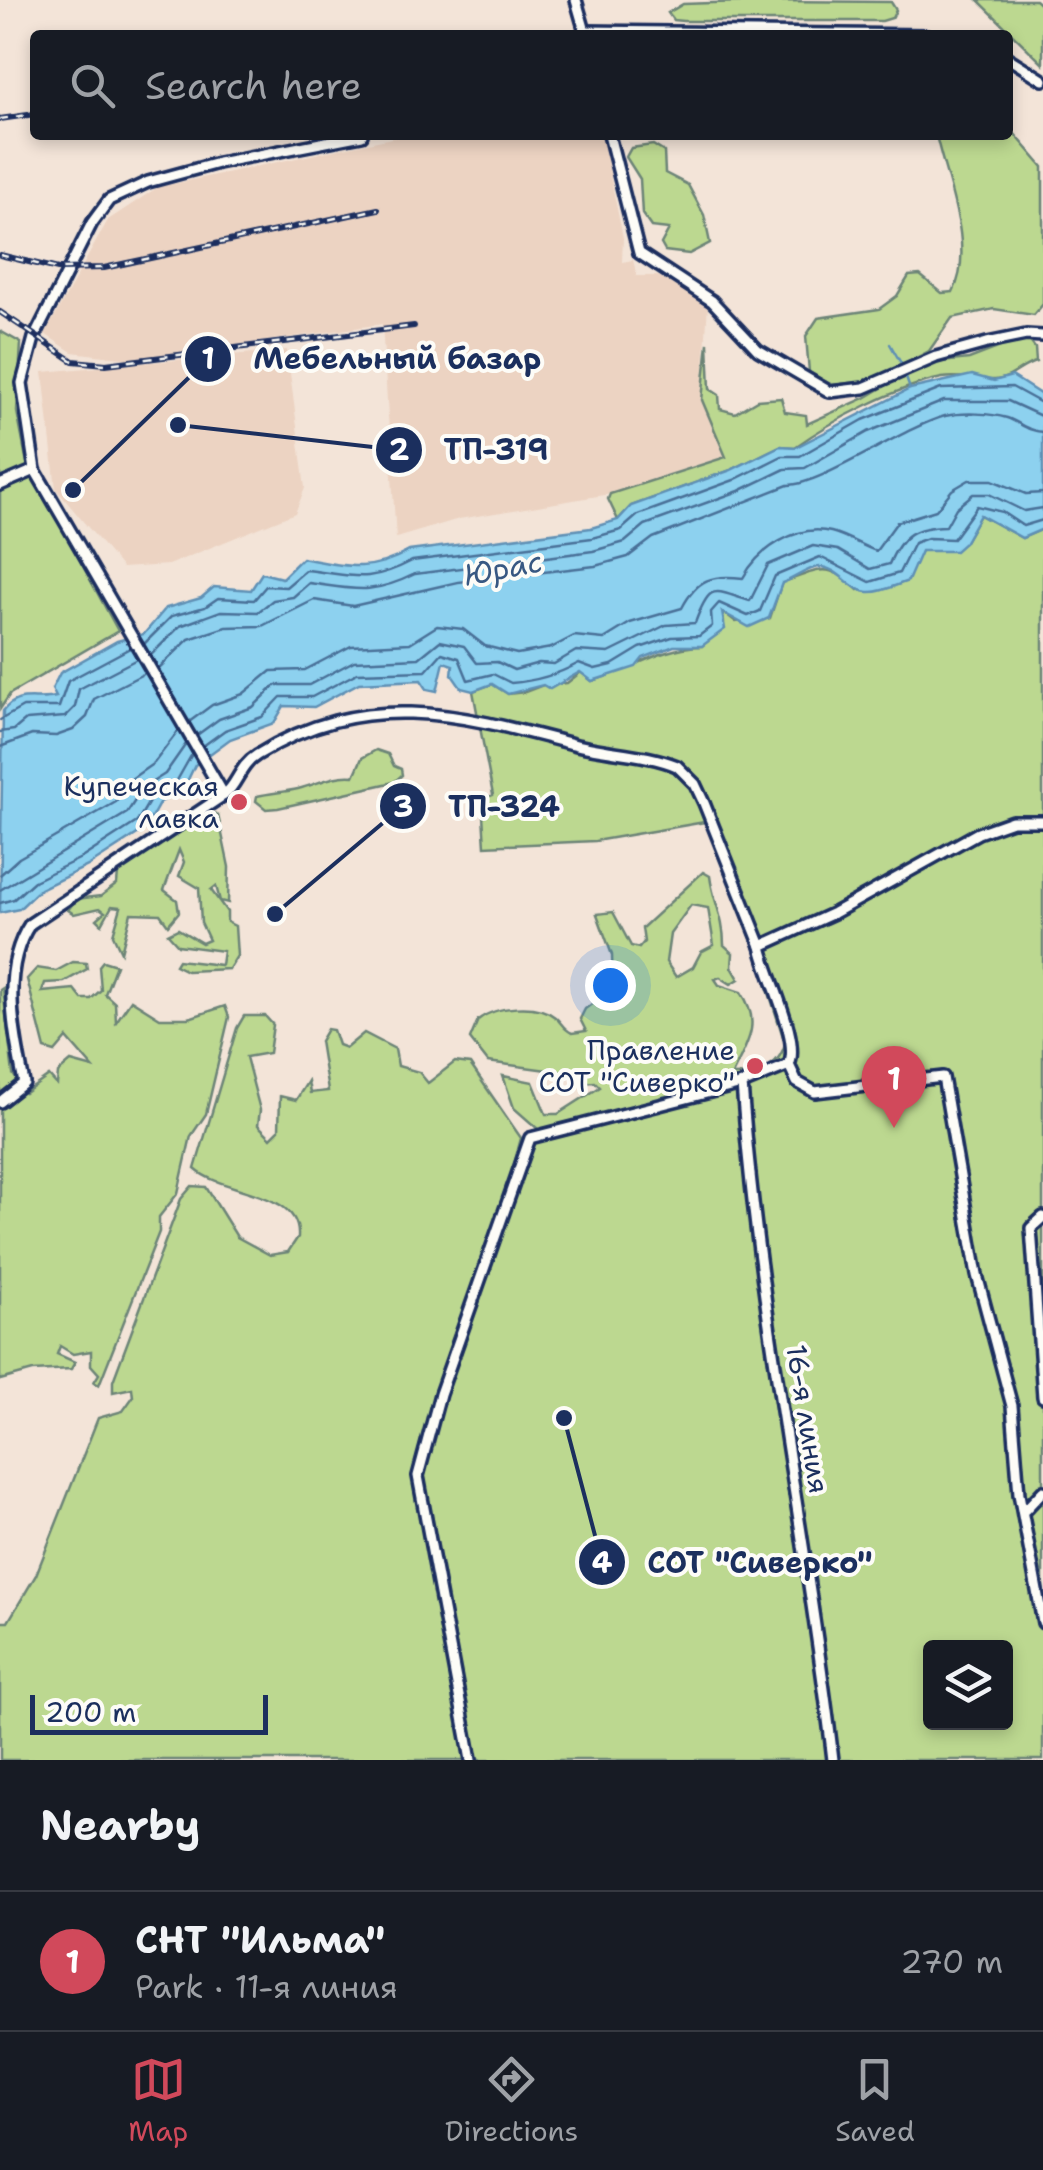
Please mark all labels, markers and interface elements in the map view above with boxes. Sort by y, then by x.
search box [30,30,1013,140]
icon: search [65,58,120,113]
text: Search here [145,60,362,111]
callout: Мебельный базар [183,329,561,389]
text: 1 [201,338,215,379]
text: Мебельный базар [253,338,541,379]
callout: ТП-319 [374,420,569,480]
text: 2 [389,429,410,470]
text: ТП-319 [443,429,549,470]
water label: Юрас [460,540,546,596]
place label: Купеческая лавка [64,767,219,837]
callout: ТП-324 [378,776,580,836]
text: 3 [393,786,414,827]
text: ТП-324 [448,786,560,827]
marker: Купеческая лавка [228,791,250,813]
your location [585,960,636,1011]
place label: Правление СОТ "Сиверко" [538,1031,735,1101]
pin: 1 [862,1046,926,1128]
marker: Правление СОТ "Сиверко" [744,1055,766,1077]
street label: 16-я линия [777,1342,839,1496]
callout: СОТ "Сиверко" [577,1532,892,1592]
text: 4 [592,1542,613,1583]
text: СОТ "Сиверко" [647,1542,873,1583]
map controls [923,1640,1013,1730]
button: layers [923,1640,1013,1730]
scale bar [30,1690,268,1734]
text: 200 m [45,1693,136,1731]
text: Nearby [40,1797,200,1853]
text: СНТ "Ильма" [135,1914,385,1965]
text: 1 [65,1940,80,1983]
text: 270 m [900,1940,1003,1983]
text: Park · 11-я линия [135,1965,398,2008]
tab: Map [128,2052,188,2150]
tab: Directions [445,2052,578,2150]
tab: Saved [835,2052,915,2150]

